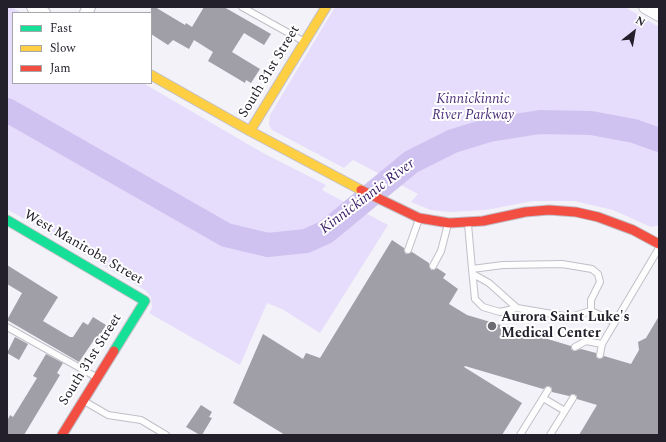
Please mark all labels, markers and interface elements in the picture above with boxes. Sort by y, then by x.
legend [12,12,152,84]
north arrow [614,12,654,52]
text: N [632,12,649,31]
text: Fast [50,19,72,38]
street label: South 31st Street [236,23,304,121]
text: Slow [50,39,75,58]
text: Jam [50,59,71,78]
park label: Kinnickinnic River Parkway [432,92,514,124]
water label: Kinnickinnic River [317,156,419,238]
street label: West Manitoba Street [20,207,146,289]
place label: Aurora Saint Luke's Medical Center [501,310,630,342]
street label: South 31st Street [56,311,126,409]
marker: Aurora Saint Luke's Medical Center [486,320,498,332]

